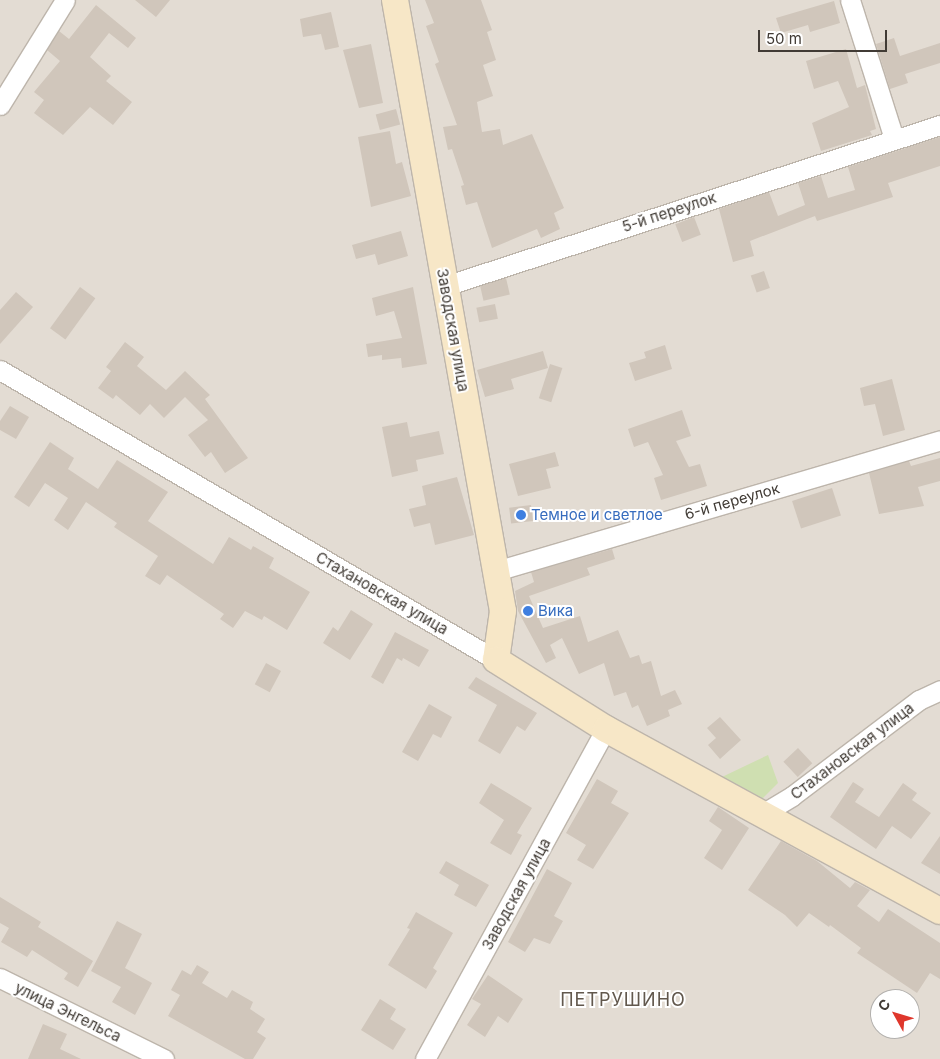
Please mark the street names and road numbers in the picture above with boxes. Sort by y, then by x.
street label: 5-й переулок [620,188,718,236]
street label: Заводская улица [433,267,473,393]
street label: 6-й переулок [682,479,782,523]
street label: Стахановская улица [313,548,451,638]
street label: Стахановская улица [787,699,917,803]
street label: Заводская улица [478,835,554,953]
street label: улица Энгельса [12,979,124,1045]

